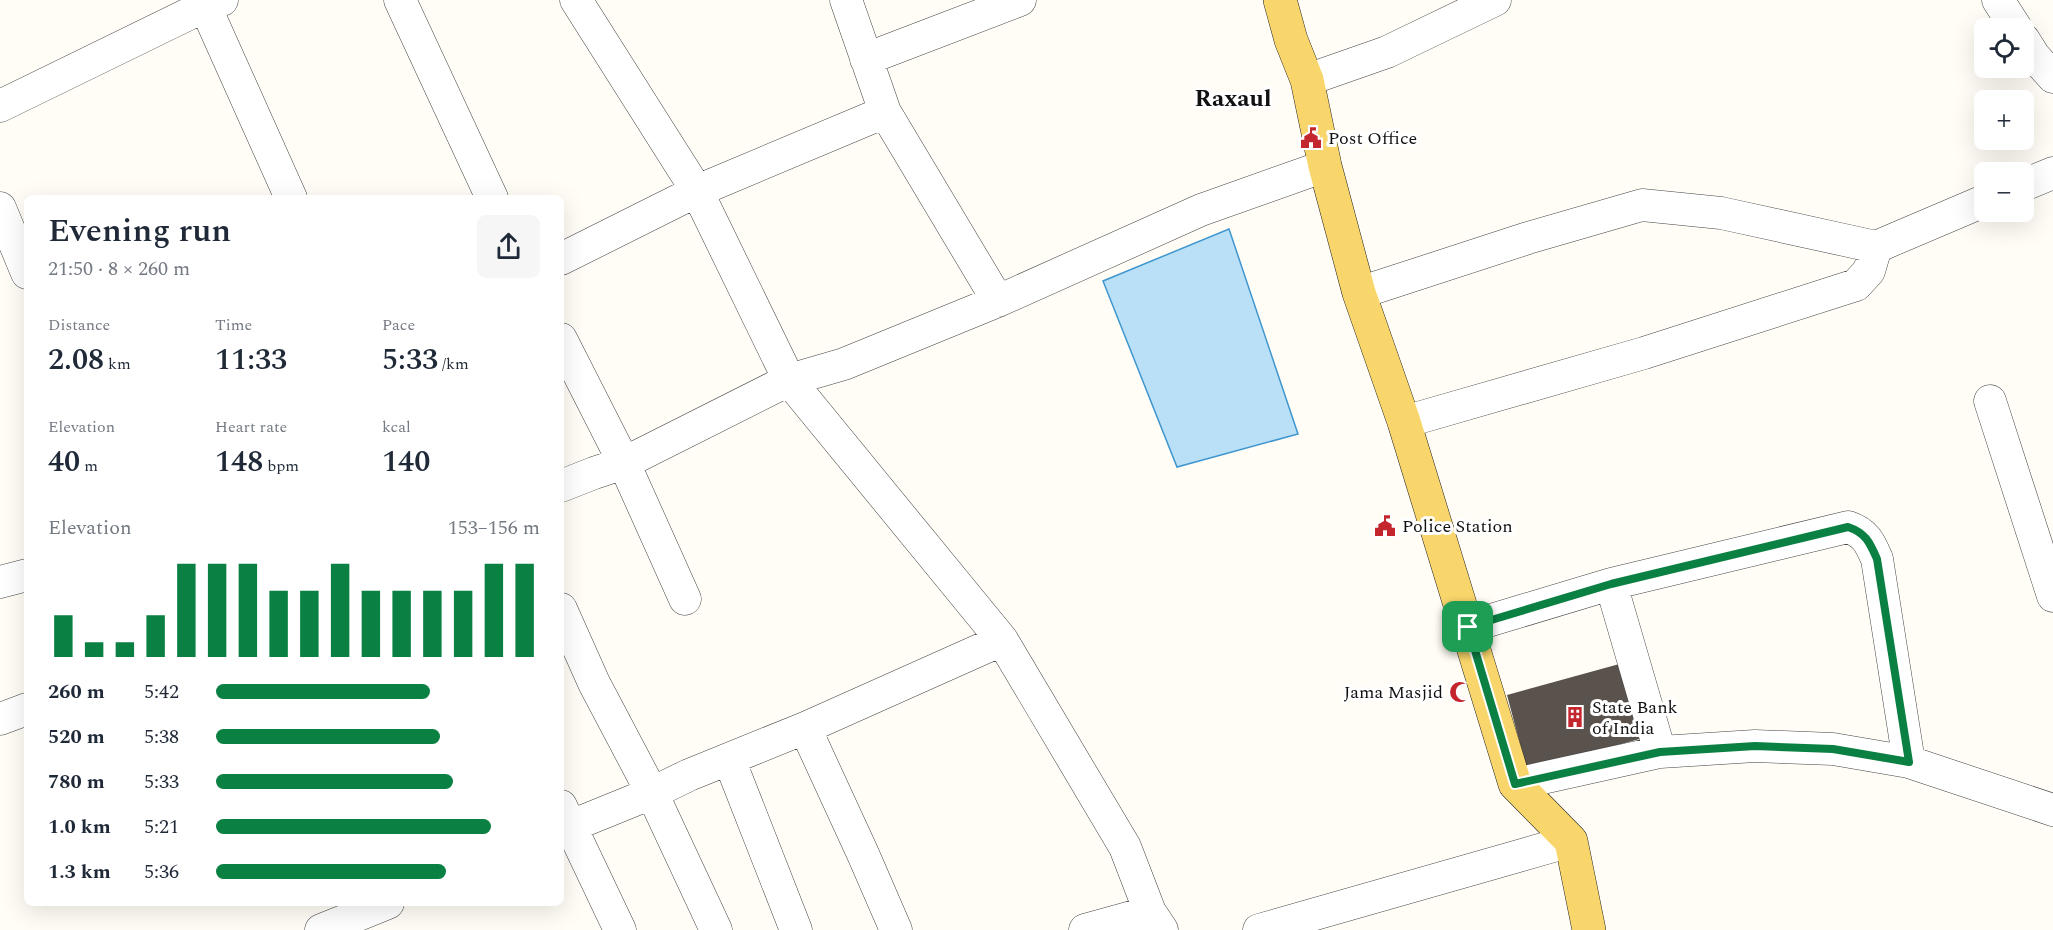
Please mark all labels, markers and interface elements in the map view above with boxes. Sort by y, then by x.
map controls [1974,18,2034,222]
button: locate [1974,18,2034,78]
district label: Raxaul [1194,81,1272,117]
button: + [1974,90,2034,150]
place label: Post Office [1328,125,1417,152]
public building icon: Post Office [1299,126,1323,150]
button: − [1974,162,2034,222]
text: Evening run [48,206,231,256]
button: share [477,215,540,278]
text: 21:50 · 8 × 260 m [48,254,190,284]
text: Distance [48,313,110,337]
text: Time [215,313,252,337]
text: Pace [382,313,415,337]
text: 2.08 [48,337,104,383]
text: 11:33 [215,337,287,383]
text: 5:33 [382,337,438,383]
text: km [104,352,131,376]
text: /km [438,352,469,376]
text: Elevation [48,415,115,439]
text: Heart rate [215,415,287,439]
text: kcal [382,415,411,439]
text: 40 [48,439,80,485]
text: 148 [215,439,263,485]
text: 140 [382,439,430,485]
text: m [80,454,98,478]
text: bpm [263,454,299,478]
text: Elevation [48,513,132,543]
text: 153–156 m [448,513,540,543]
place label: Police Station [1402,513,1513,540]
public building icon: Police Station [1373,514,1397,538]
pin [1442,601,1493,652]
icon: arrive [1451,610,1484,643]
text: 260 m [48,677,105,707]
text: 5:42 [144,677,179,707]
place label: Jama Masjid [1344,679,1443,706]
mosque icon: Jama Masjid [1448,680,1472,704]
place label: State Bank of India [1592,694,1678,742]
building icon: State Bank of India [1563,705,1587,729]
text: 520 m [48,722,105,752]
text: 5:38 [144,722,179,752]
text: 780 m [48,767,105,797]
text: 5:33 [144,767,179,797]
text: 1.0 km [48,812,111,842]
text: 5:21 [144,812,179,842]
text: 1.3 km [48,857,111,887]
text: 5:36 [144,857,179,887]

